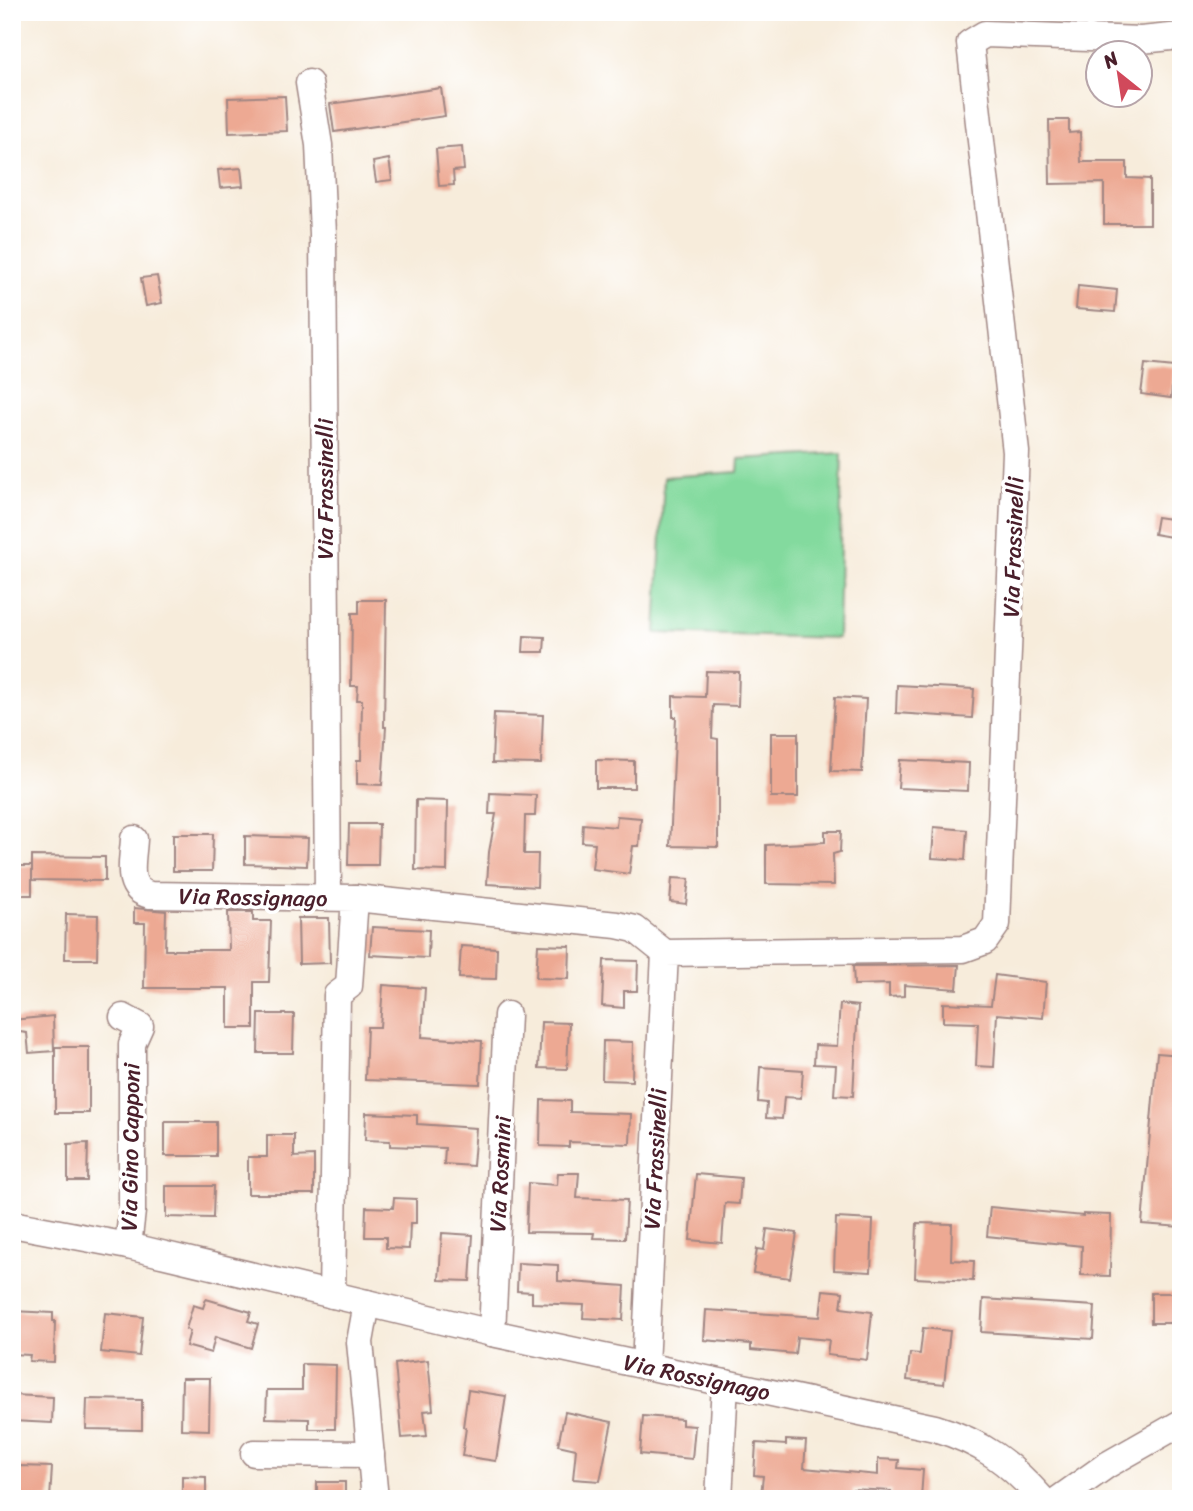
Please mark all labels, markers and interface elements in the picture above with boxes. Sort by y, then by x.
north arrow [1084,38,1154,108]
text: N [1096,42,1125,78]
street label: Via Frassinelli [305,418,346,560]
street label: Via Frassinelli [991,475,1036,618]
street label: Via Rossignago [178,876,328,919]
street label: Via Gino Capponi [109,1062,152,1231]
street label: Via Frassinelli [631,1087,680,1231]
street label: Via Rosmini [477,1114,524,1233]
street label: Via Rossignago [620,1342,774,1413]

